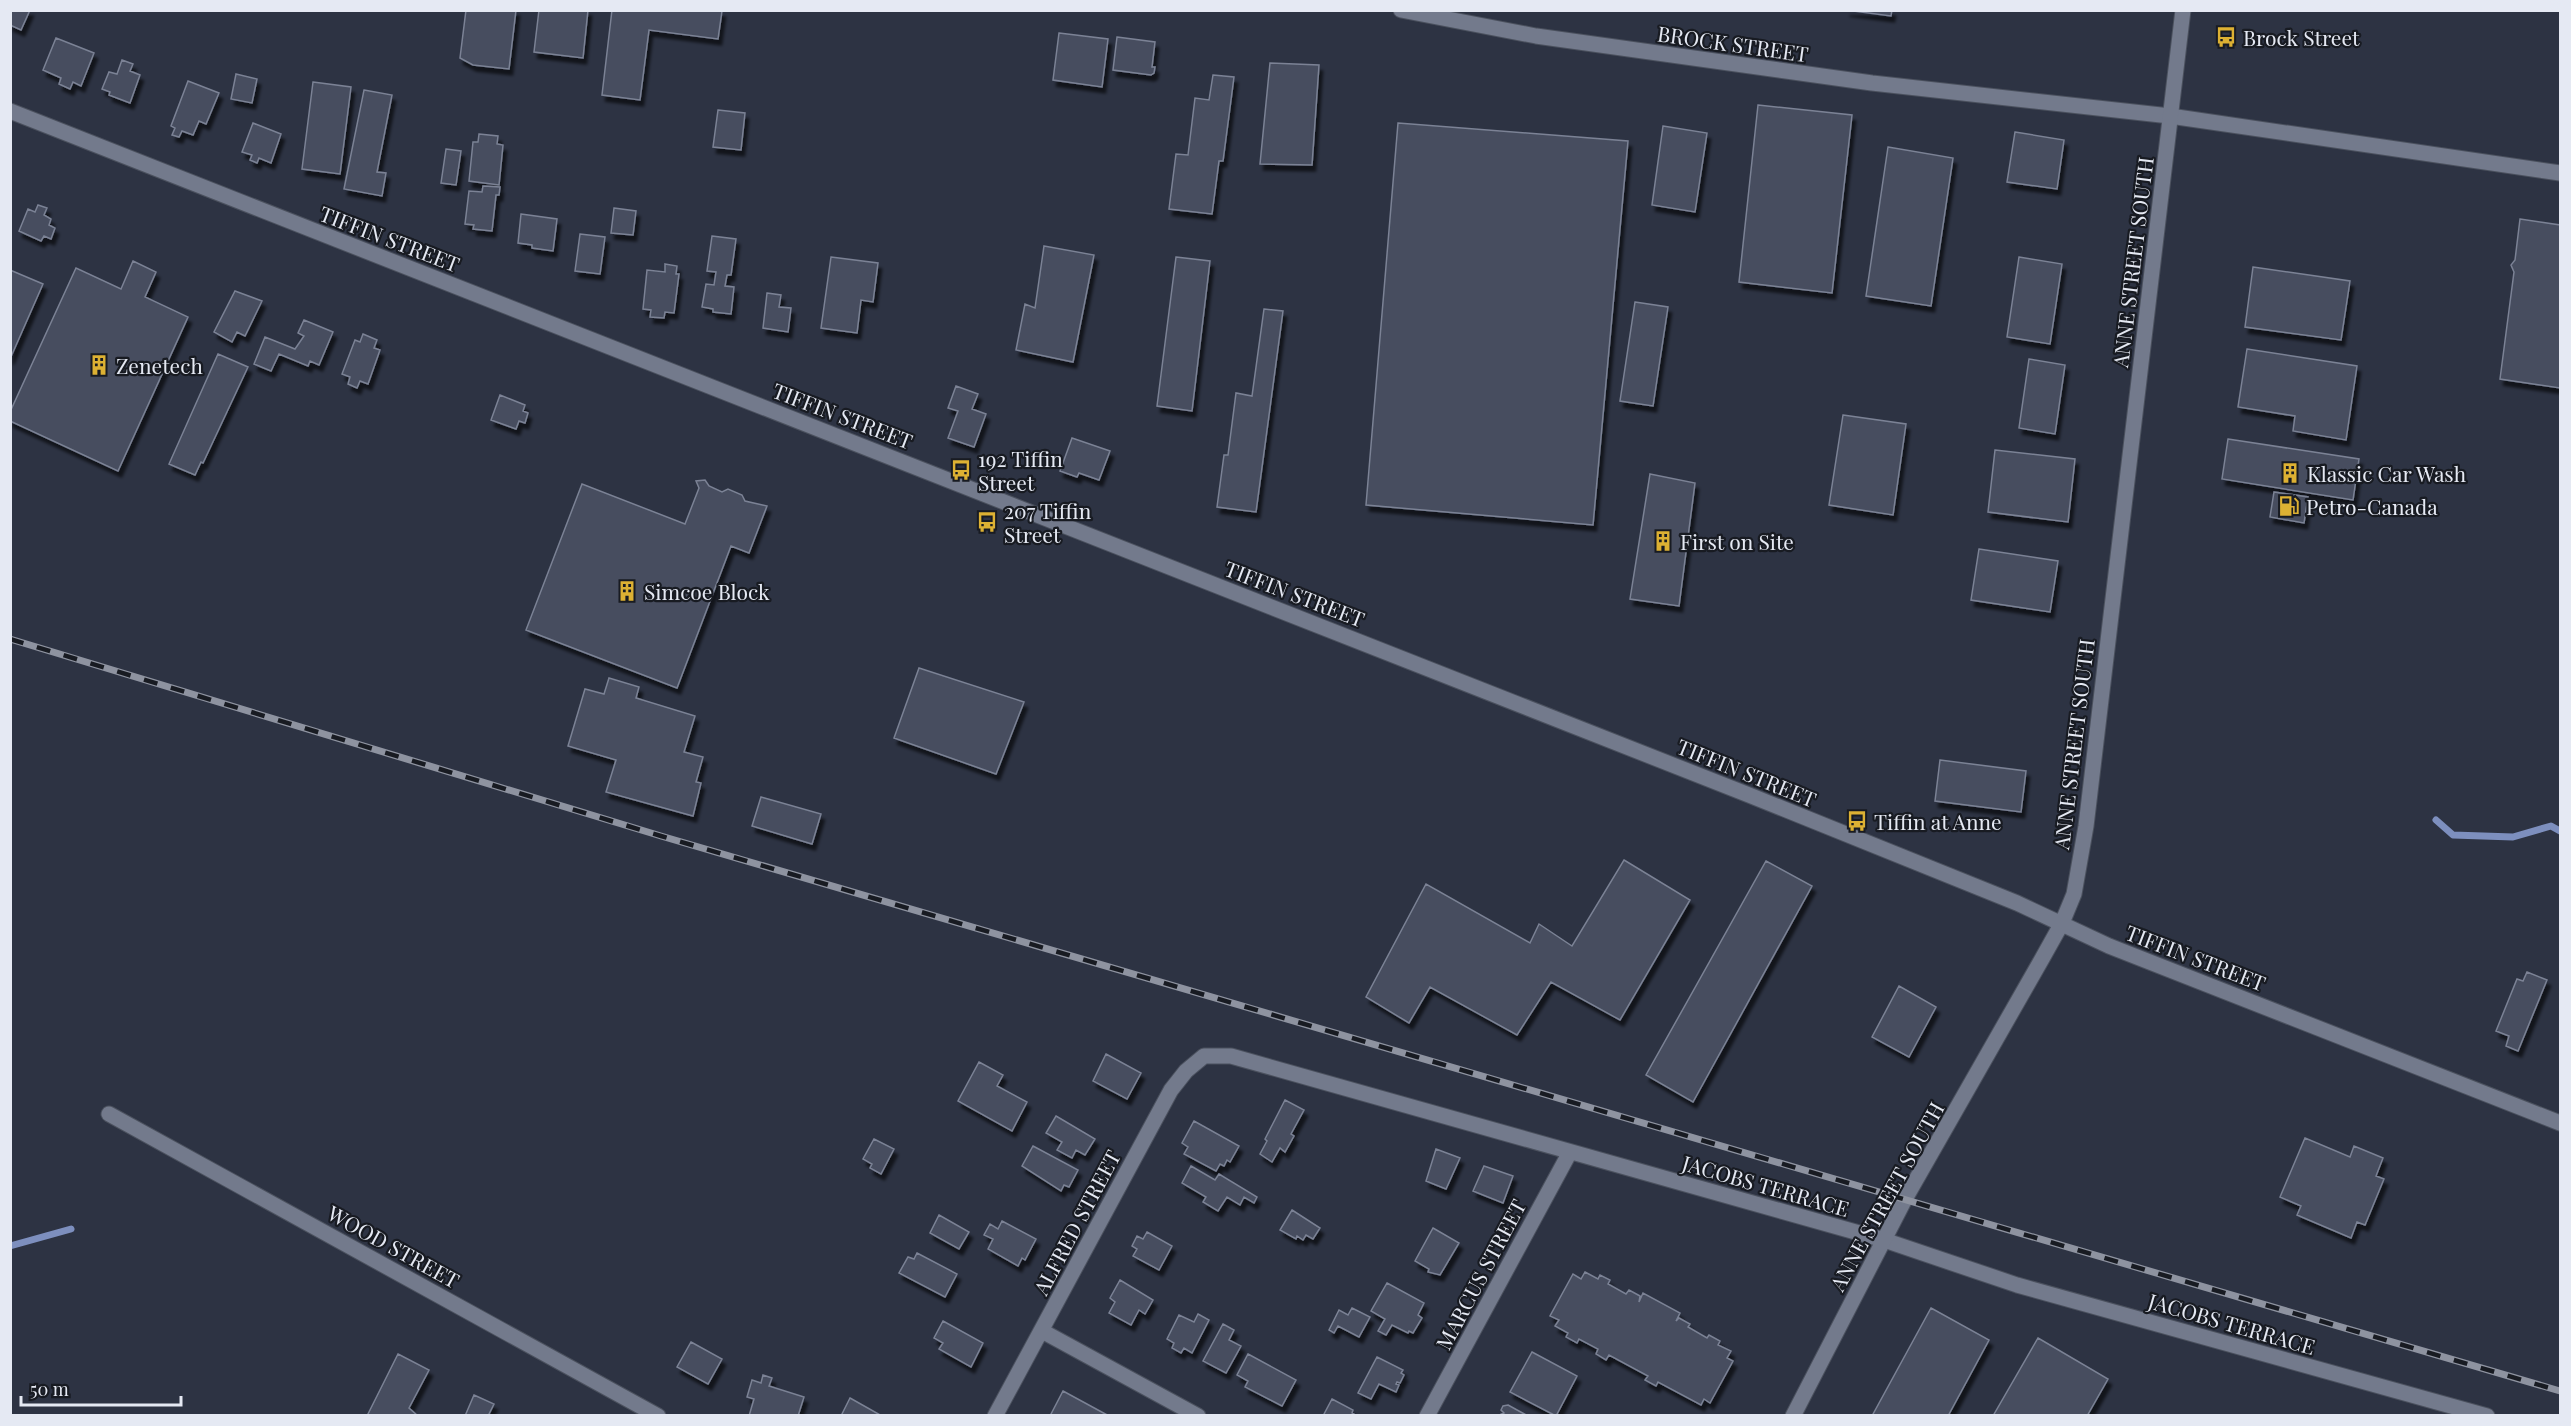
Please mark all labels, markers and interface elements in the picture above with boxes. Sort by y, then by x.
street label: BROCK STREET [1656,19,1810,67]
place label: Brock Street [2243,23,2360,51]
bus stop icon: Brock Street [2214,25,2238,49]
street label: ANNE STREET SOUTH [2105,155,2159,370]
street label: TIFFIN STREET [316,198,464,278]
place label: Zenetech [116,351,203,379]
building icon: Zenetech [87,353,111,377]
street label: TIFFIN STREET [769,375,917,455]
place label: 192 Tiffin Street [978,444,1063,496]
bus stop icon: 192 Tiffin Street [949,458,973,482]
place label: Klassic Car Wash [2307,459,2467,487]
building icon: Klassic Car Wash [2278,461,2302,485]
place label: Petro-Canada [2306,492,2438,520]
fuel station icon: Petro-Canada [2277,494,2301,518]
place label: 207 Tiffin Street [1004,496,1092,548]
bus stop icon: 207 Tiffin Street [975,510,999,534]
place label: First on Site [1680,527,1794,555]
building icon: First on Site [1651,529,1675,553]
street label: TIFFIN STREET [1221,553,1369,633]
place label: Simcoe Block [644,577,770,605]
building icon: Simcoe Block [615,579,639,603]
street label: ANNE STREET SOUTH [2046,637,2100,852]
street label: TIFFIN STREET [1673,731,1821,813]
place label: Tiffin at Anne [1874,807,2002,835]
bus stop icon: Tiffin at Anne [1845,809,1869,833]
street label: TIFFIN STREET [2122,917,2270,997]
street label: ANNE STREET SOUTH [1822,1096,1950,1296]
street label: ALFRED STREET [1025,1145,1126,1300]
street label: JACOBS TERRACE [1679,1148,1853,1222]
street label: MARCUS STREET [1429,1194,1531,1354]
street label: WOOD STREET [322,1198,465,1294]
street label: JACOBS TERRACE [2145,1286,2319,1360]
scale bar [21,1369,182,1407]
text: 50 m [30,1377,69,1401]

